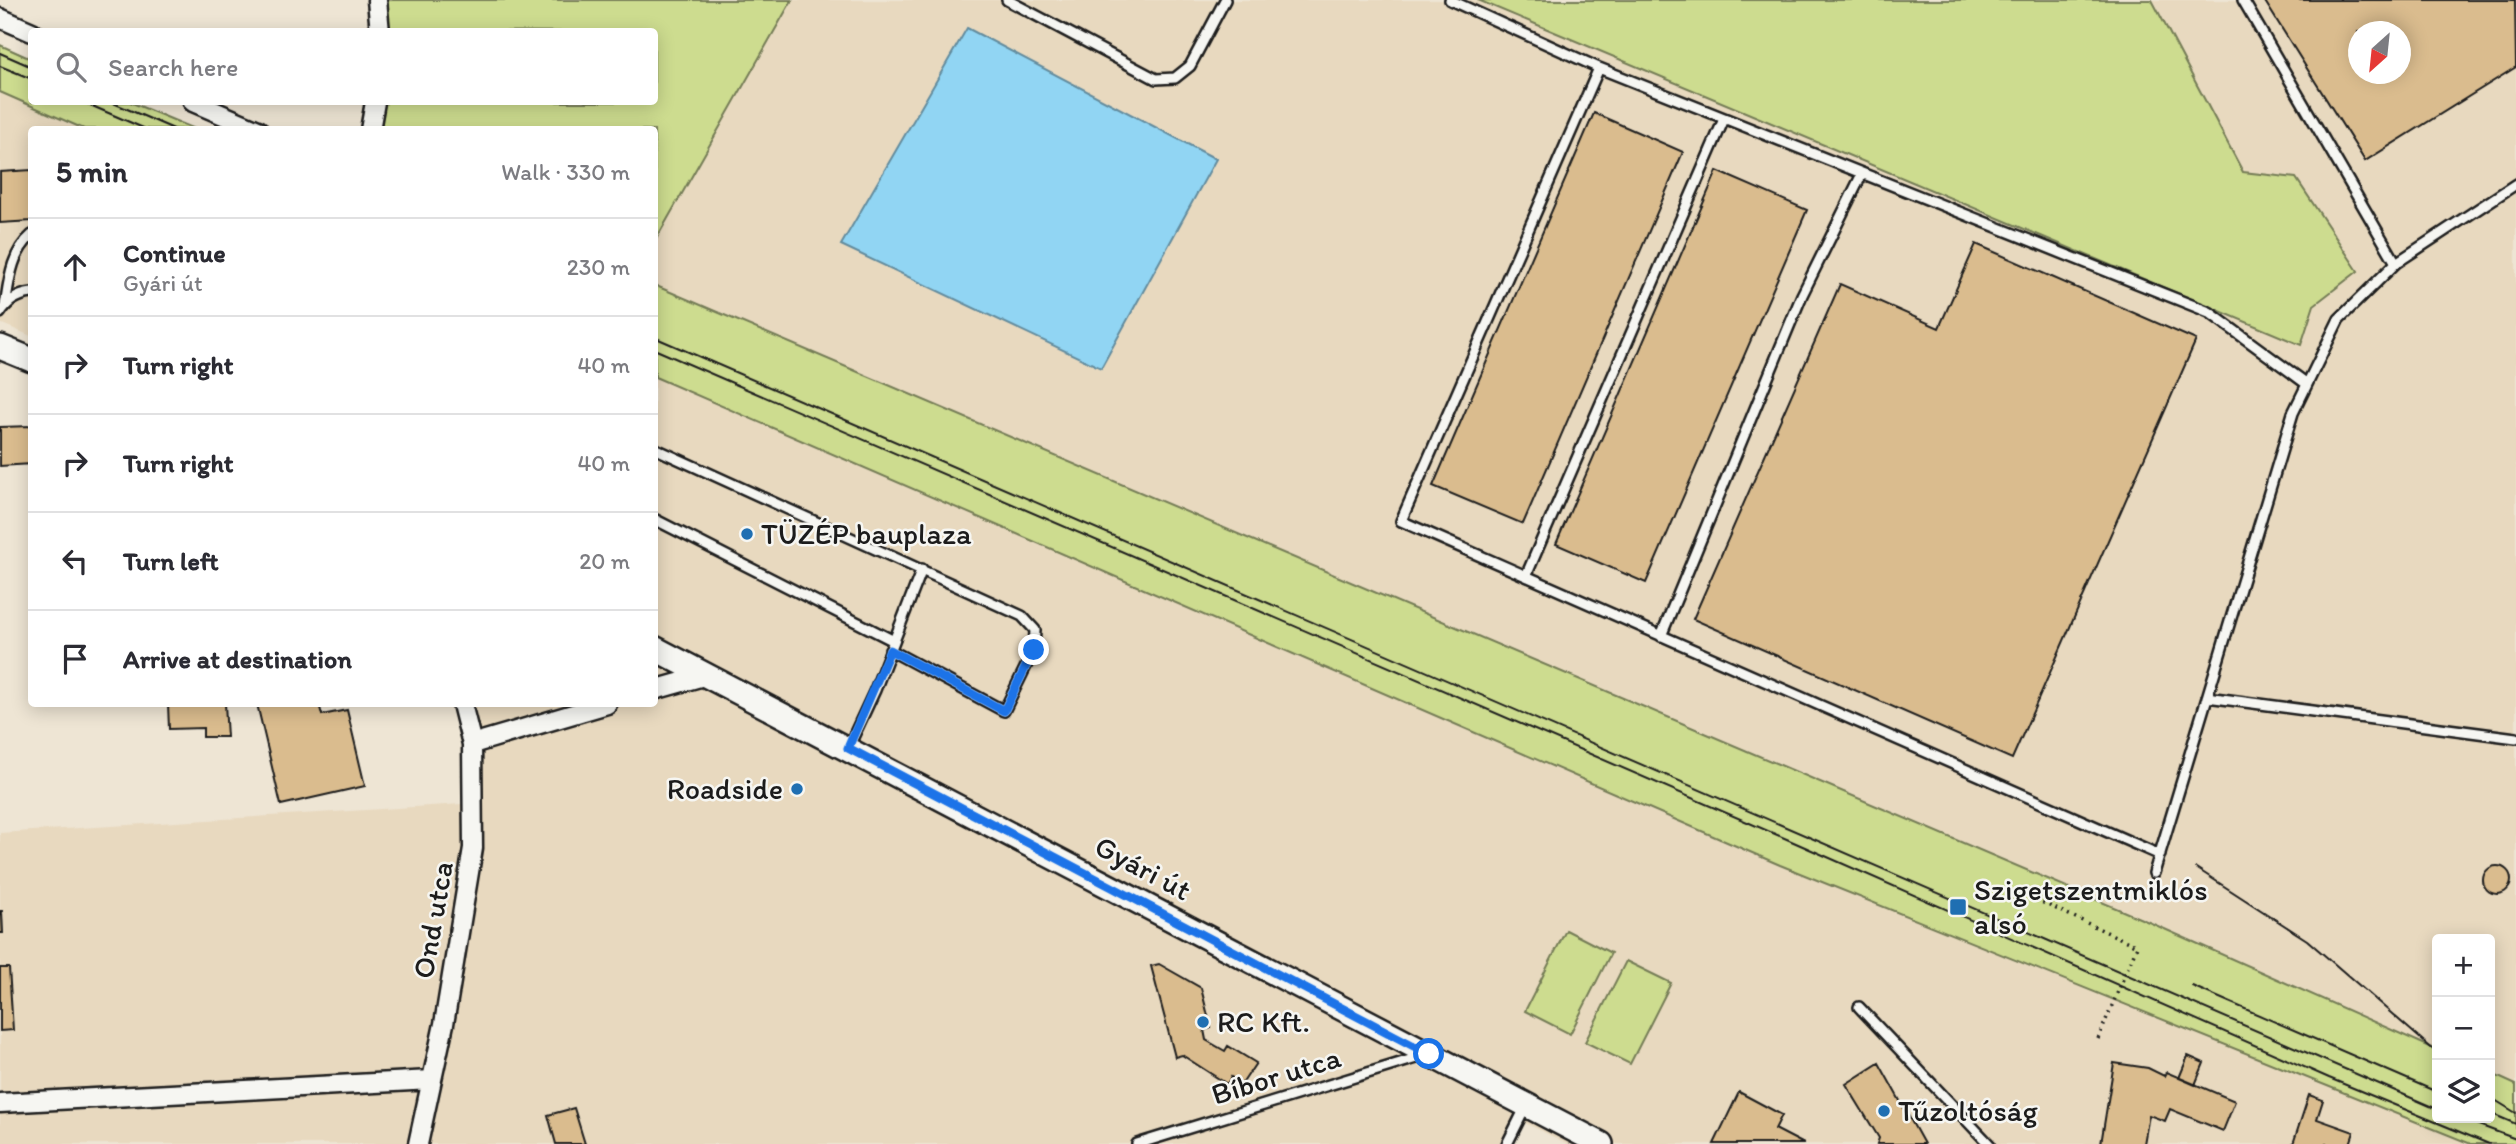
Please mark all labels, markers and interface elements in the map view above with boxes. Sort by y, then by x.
north arrow [2348,21,2411,84]
search box [28,28,658,105]
icon: search [52,48,90,86]
text: Search here [108,51,238,83]
text: 5 min [56,153,127,190]
text: Walk · 330 m [501,158,630,186]
text: Continue [123,237,226,269]
icon: ahead [56,248,94,286]
text: 230 m [567,253,630,281]
text: Gyári út [123,269,203,297]
icon: right [56,346,94,384]
text: Turn right [123,349,234,381]
text: 40 m [577,351,630,379]
icon: right [56,444,94,482]
text: Turn right [123,447,234,479]
text: 40 m [577,449,630,477]
place label: TÜZÉP bauplaza [761,515,972,552]
marker: TÜZÉP bauplaza [739,526,755,542]
icon: left [56,542,94,580]
text: Turn left [123,545,219,577]
text: 20 m [579,547,630,575]
route end [1018,634,1049,665]
icon: arrive [56,640,94,678]
text: Arrive at destination [123,643,352,675]
place label: Roadside [667,770,783,807]
marker: Roadside [789,781,805,797]
street label: Gyári út [1089,827,1198,908]
street label: Ond utca [404,858,461,981]
place label: Szigetszentmiklós alsó [1974,871,2208,942]
marker: Szigetszentmiklós alsó [1948,897,1968,917]
map controls [2432,934,2495,1123]
button: + [2432,934,2495,997]
button: − [2432,997,2495,1060]
place label: RC Kft. [1217,1003,1310,1040]
marker: RC Kft. [1195,1014,1211,1030]
street label: Bíbor utca [1207,1038,1345,1113]
route start [1413,1038,1444,1069]
button: layers [2432,1060,2495,1123]
place label: Tűzoltóság [1898,1092,2038,1129]
marker: Tűzoltóság [1876,1103,1892,1119]

